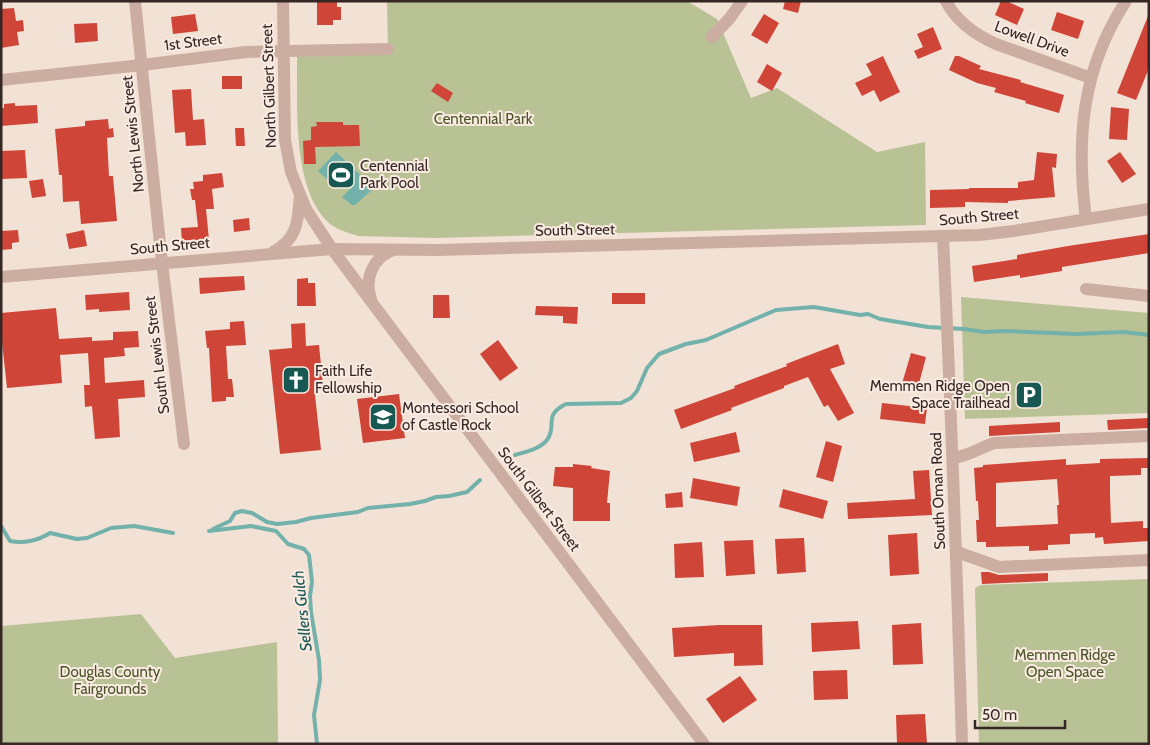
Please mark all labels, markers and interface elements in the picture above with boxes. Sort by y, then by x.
street label: Lowell Drive [992,17,1072,61]
street label: North Gilbert Street [258,24,280,148]
street label: 1st Street [163,30,223,54]
street label: North Lewis Street [118,75,148,193]
park label: Centennial Park [434,110,533,128]
place label: Centennial Park Pool [360,157,429,192]
sports icon: Centennial Park Pool [326,160,356,190]
street label: South Street [938,205,1020,229]
street label: South Street [535,220,615,240]
street label: South Street [129,234,211,258]
street label: South Lewis Street [141,295,173,415]
place label: Faith Life Fellowship [315,362,382,397]
church icon: Faith Life Fellowship [281,365,311,395]
place label: Memmen Ridge Open Space Trailhead [870,377,1010,412]
parking icon: Memmen Ridge Open Space Trailhead [1014,380,1044,410]
place label: Montessori School of Castle Rock [402,399,519,434]
school or university icon: Montessori School of Castle Rock [368,402,398,432]
street label: South Oman Road [927,432,949,550]
street label: South Gilbert Street [494,443,584,555]
water label: Sellers Gulch [288,570,316,652]
park label: Memmen Ridge Open Space [1014,646,1116,681]
park label: Douglas County Fairgrounds [60,663,161,698]
scale bar [975,698,1065,730]
text: 50 m [982,706,1017,724]

